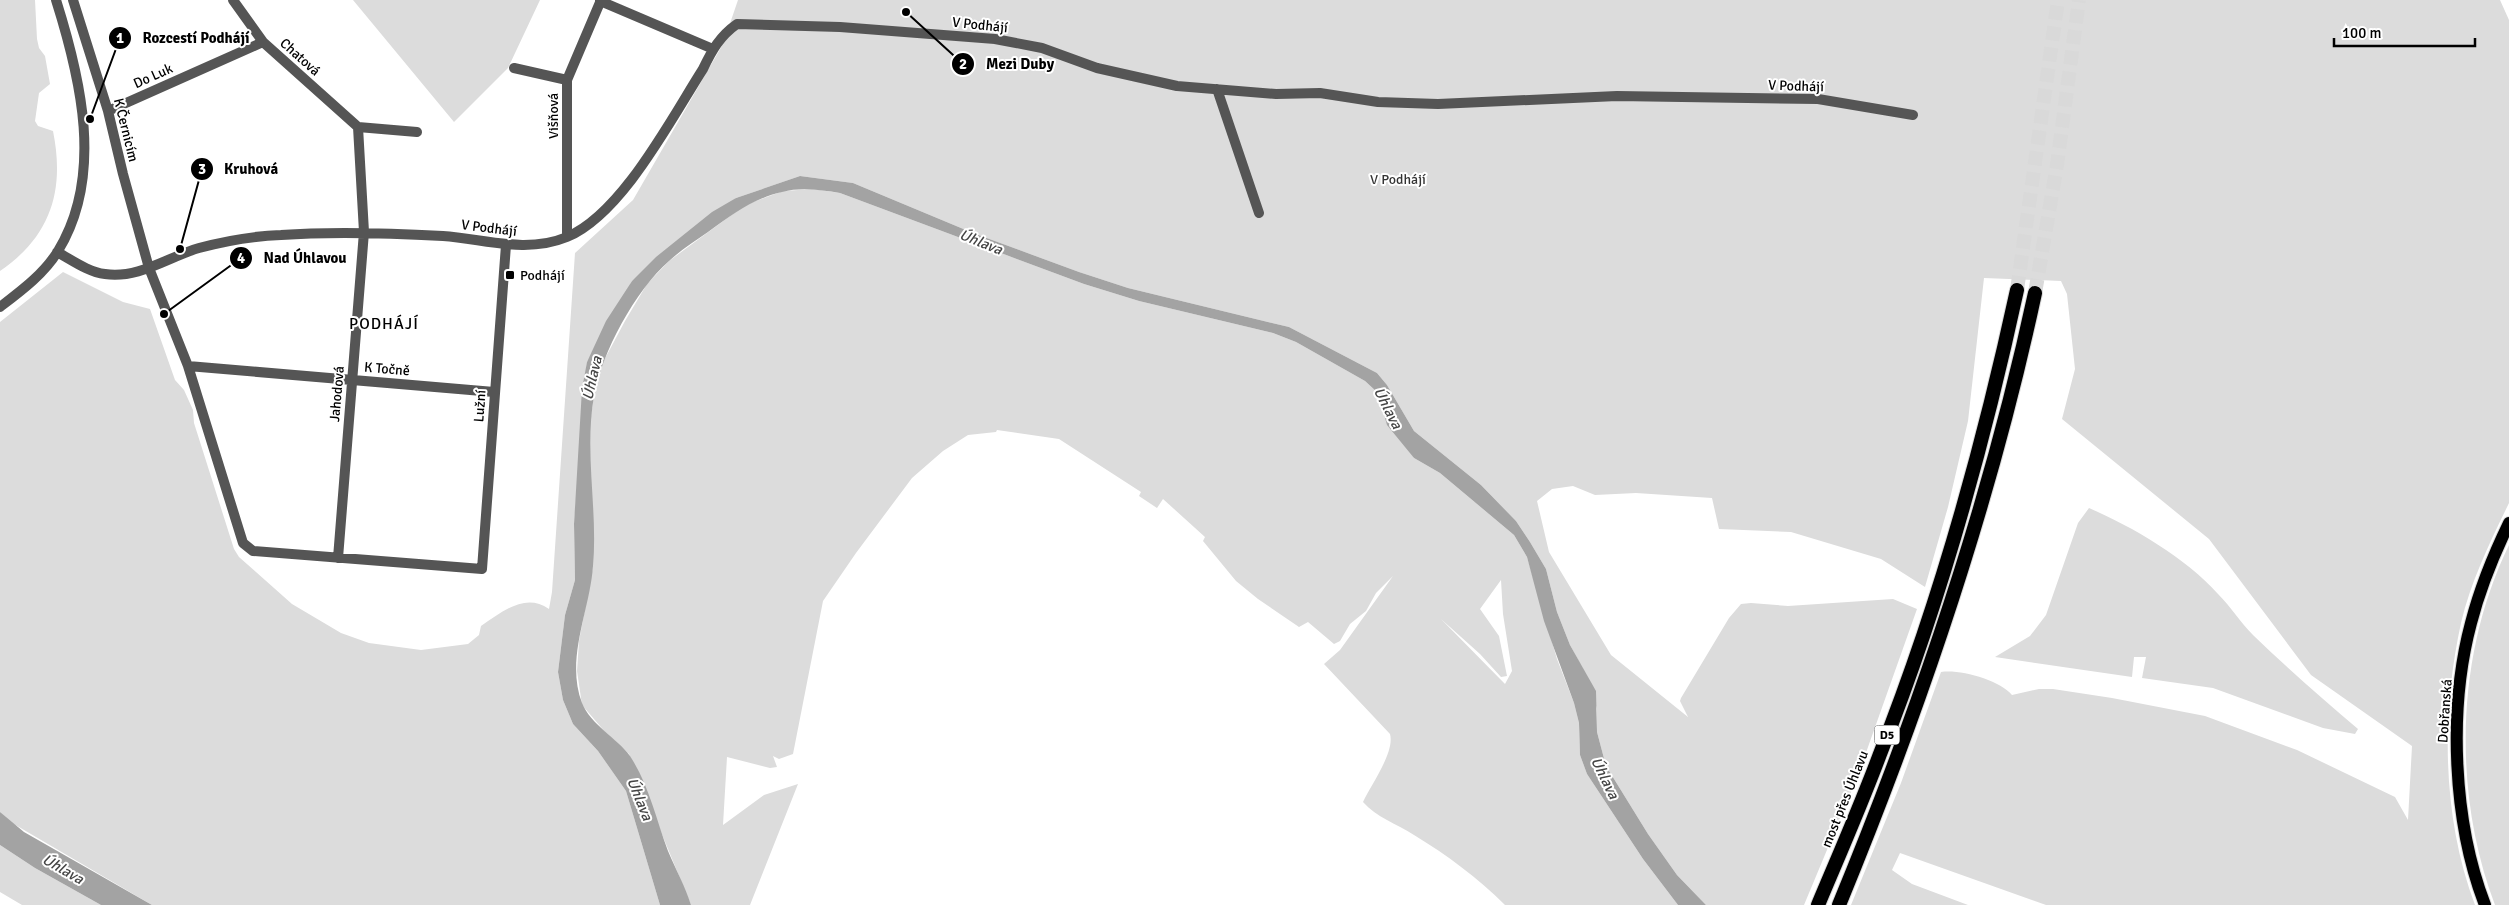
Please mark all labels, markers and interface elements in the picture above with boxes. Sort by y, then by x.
street label: V Podhájí [951,14,1009,36]
scale bar [2334,15,2475,47]
callout: Rozcestí Podhájí [107,23,259,53]
text: 100 m [2342,24,2382,42]
text: 1 [116,29,124,47]
text: Rozcestí Podhájí [142,29,250,47]
street label: Chatová [276,34,324,80]
callout: Mezi Duby [951,49,1064,79]
text: 2 [959,55,967,73]
text: Mezi Duby [986,55,1055,73]
street label: Do Luk [131,60,175,92]
street label: V Podhájí [1768,77,1824,95]
street label: Višňová [545,93,562,139]
street label: K Černicím [110,96,142,164]
callout: Kruhová [189,154,289,184]
text: 3 [198,160,206,178]
text: Kruhová [224,160,278,178]
park label: V Podhájí [1370,171,1426,188]
street label: V Podhájí [460,216,518,240]
water label: Úhlava [957,225,1005,259]
callout: Nad Úhlavou [228,243,356,273]
text: Nad Úhlavou [263,248,347,267]
text: 4 [237,249,245,267]
place label: Podhájí [520,267,565,284]
marker: Podhájí [504,269,516,281]
district label: PODHÁJÍ [349,314,419,334]
water label: Úhlava [578,354,606,402]
street label: K Točně [364,359,410,379]
street label: Jahodová [326,365,348,423]
water label: Úhlava [1370,384,1406,432]
street label: Lužní [470,389,490,423]
street label: Dobřanská [2434,679,2456,743]
road number: D5 [1874,726,1900,744]
street label: most přes Úhlavu [1818,748,1872,850]
water label: Úhlava [1587,754,1623,802]
water label: Úhlava [623,775,657,823]
water label: Úhlava [39,850,87,888]

